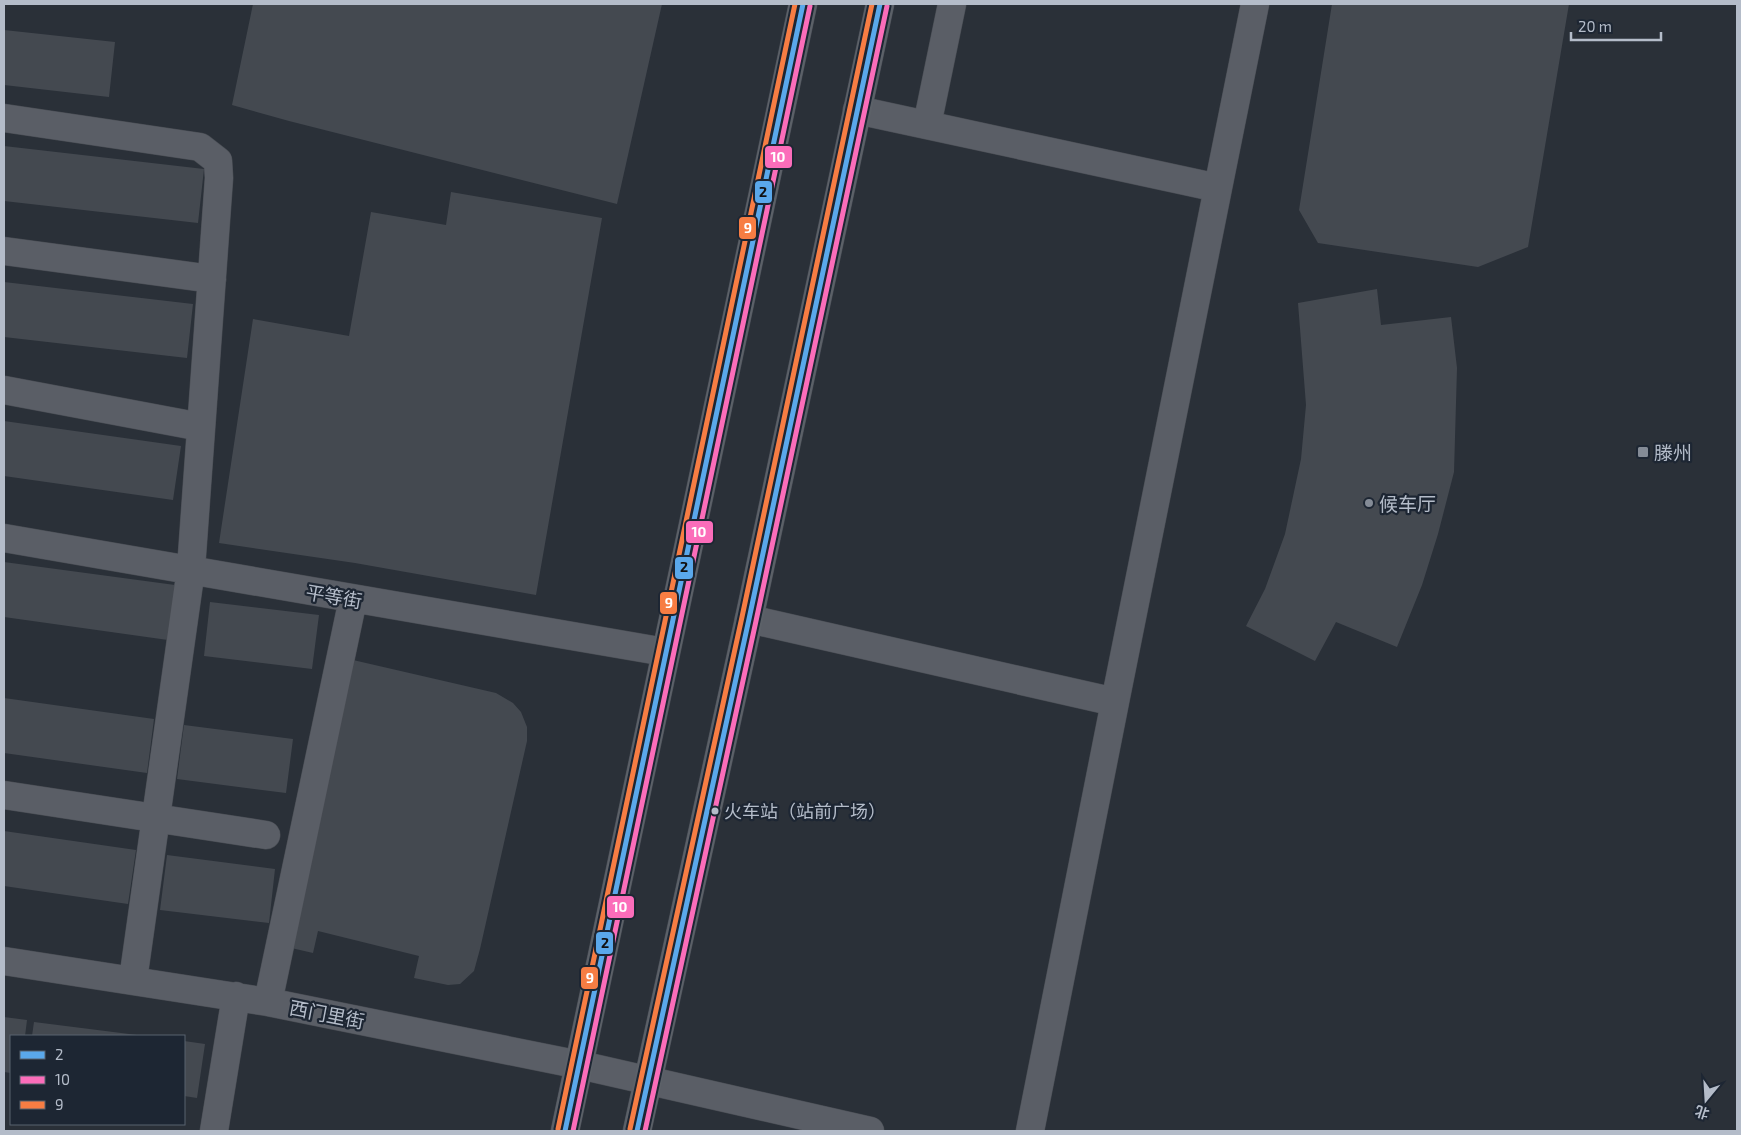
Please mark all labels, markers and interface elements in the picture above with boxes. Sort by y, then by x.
scale bar [1571,10,1661,42]
text: 20 m [1578,17,1612,35]
line badge: 10 [764,145,793,169]
text: 10 [771,148,786,165]
line badge: 2 [754,180,773,204]
text: 2 [759,183,767,200]
line badge: 9 [738,216,757,240]
text: 9 [744,219,752,236]
place label: 滕州 [1654,441,1692,464]
marker: 滕州 [1636,445,1650,459]
place label: 候车厅 [1379,492,1436,515]
marker: 候车厅 [1363,497,1375,509]
line badge: 10 [685,520,714,544]
text: 10 [692,523,707,540]
line badge: 2 [674,556,694,580]
text: 2 [680,558,688,575]
street label: 平等街 [304,580,364,612]
line badge: 9 [659,591,678,615]
text: 9 [665,594,673,611]
place label: 火车站（站前广场） [724,800,886,822]
marker: 火车站（站前广场） [710,806,720,816]
line badge: 10 [606,895,635,919]
text: 10 [613,898,628,915]
line badge: 2 [595,931,614,955]
text: 2 [601,934,609,951]
line badge: 9 [580,966,599,990]
text: 9 [586,969,594,986]
street label: 西门里街 [287,995,367,1033]
legend [10,1035,185,1125]
text: 2 [55,1045,63,1063]
text: 10 [55,1070,70,1088]
north arrow [1681,1075,1731,1125]
text: 9 [55,1095,64,1113]
text: 北 [1693,1103,1711,1123]

